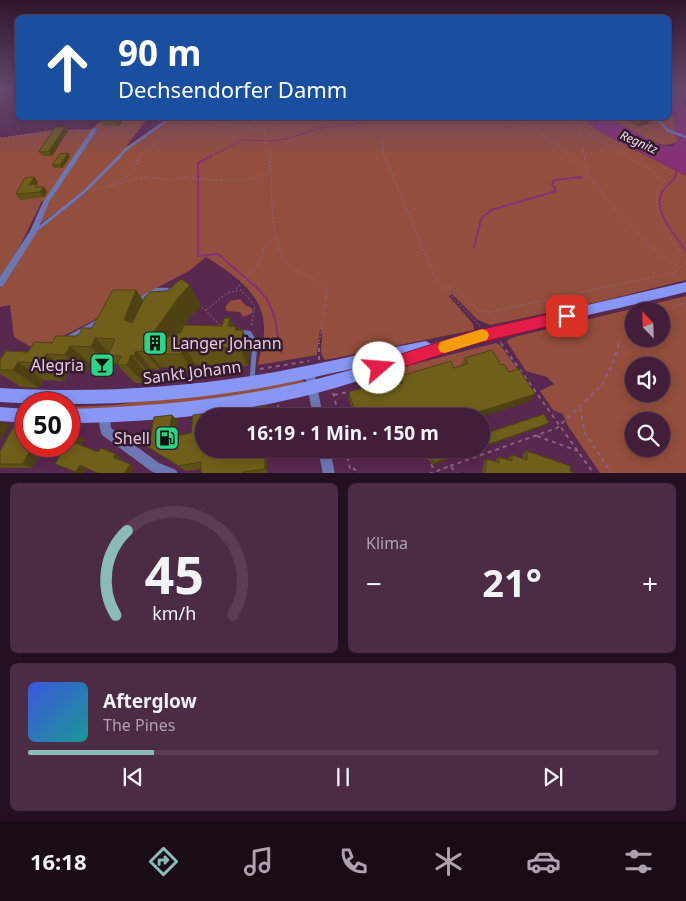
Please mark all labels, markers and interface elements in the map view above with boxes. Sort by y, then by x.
text: 90 m [118,29,201,76]
icon: ahead [35,35,100,100]
text: Dechsendorfer Damm [118,74,347,104]
water label: Regnitz [618,126,661,158]
pin [546,295,588,337]
icon: arrive [553,302,581,330]
north arrow [625,302,670,348]
map controls [625,302,670,457]
building icon: Langer Johann [142,330,168,356]
place label: Langer Johann [172,332,282,354]
position arrow [352,341,404,393]
bar icon: Alegria [89,352,115,378]
place label: Alegria [31,354,84,376]
street label: Sankt Johann [142,355,242,389]
button: sound [625,357,670,402]
speed limit sign: 50 [15,392,80,457]
button: search [625,412,670,457]
text: 16:19 · 1 Min. · 150 m [246,420,439,446]
fuel station icon: Shell [154,425,180,451]
place label: Shell [114,427,150,449]
text: Klima [366,532,408,554]
text: 45 [144,538,204,609]
text: 21° [482,556,542,608]
text: − [366,564,382,602]
text: + [642,564,658,602]
text: km/h [152,601,196,625]
text: Afterglow [103,688,197,714]
text: The Pines [103,714,175,736]
icon: previous [119,763,147,791]
icon: pause [329,763,357,791]
icon: next [539,763,567,791]
icon: directions [146,844,181,879]
icon: music [241,844,276,879]
icon: phone [336,844,371,879]
icon: climate [431,844,466,879]
icon: car [526,844,561,879]
icon: filters [621,844,656,879]
text: 16:18 [30,846,86,876]

